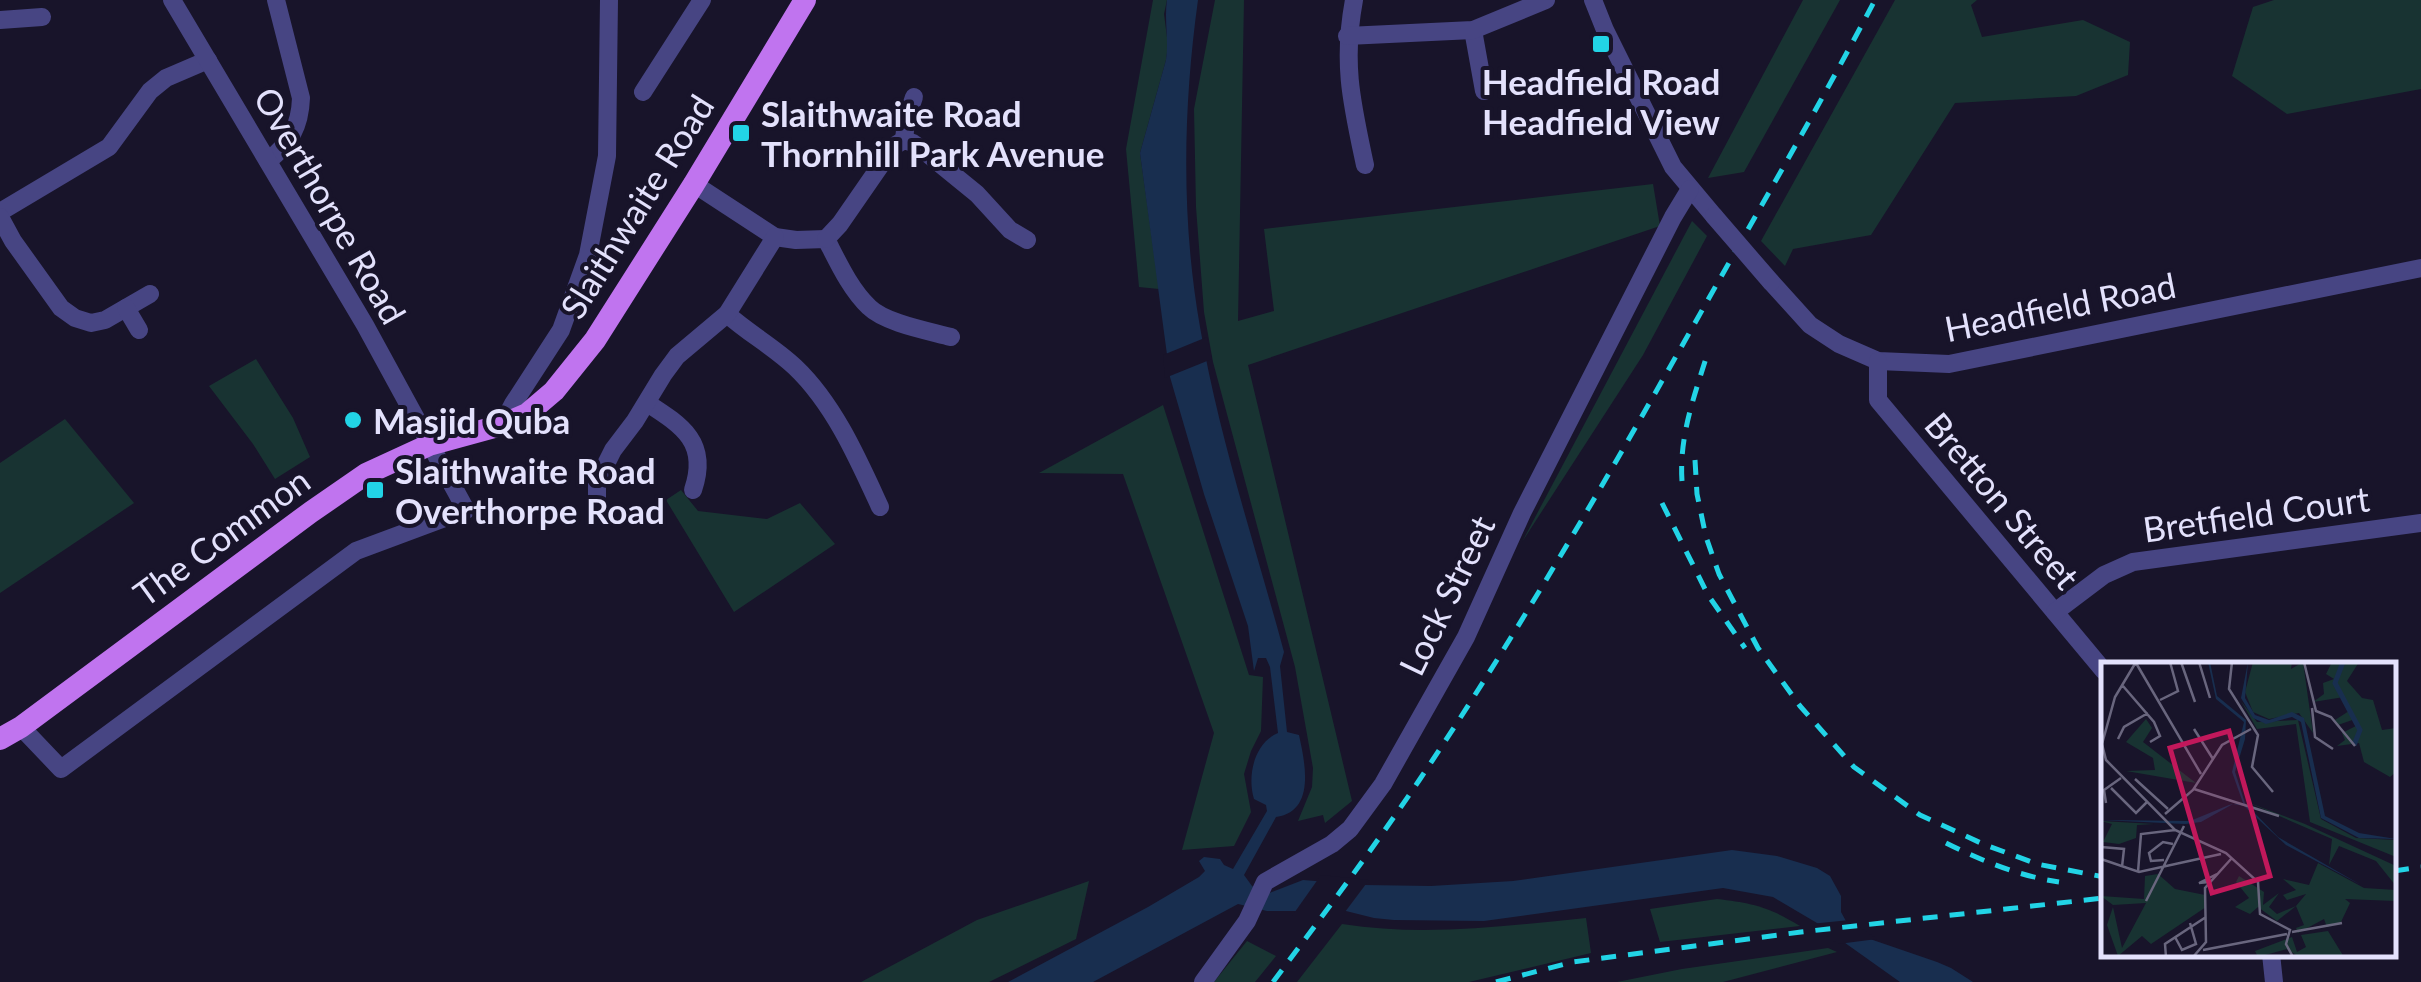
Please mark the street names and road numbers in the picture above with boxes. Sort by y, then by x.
street label: Overthorpe Road [246,79,416,331]
street label: Slaithwaite Road [551,87,721,325]
street label: Headfield Road [1941,263,2179,349]
street label: Bretton Street [1917,403,2089,597]
street label: The Common [125,458,317,614]
street label: Bretfield Court [2140,476,2372,550]
street label: Lock Street [1389,508,1503,682]

